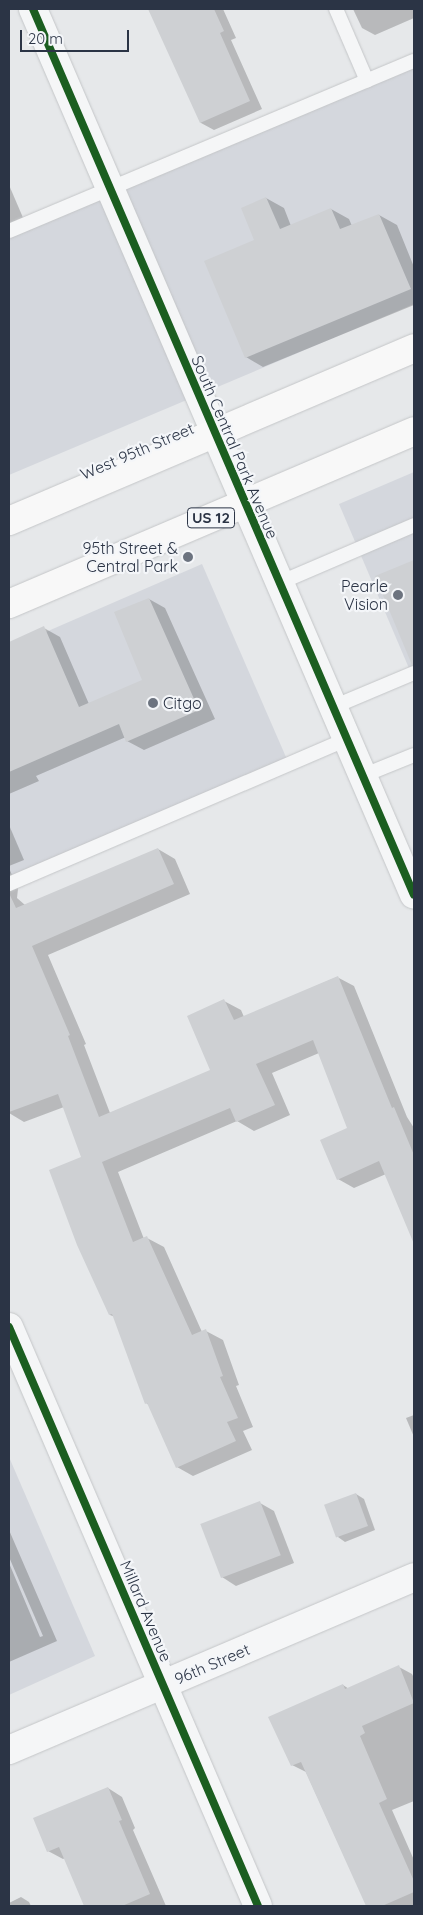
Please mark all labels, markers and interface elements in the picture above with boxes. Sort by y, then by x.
scale bar [22,20,131,52]
text: 20 m [28,29,63,48]
street label: South Central Park Avenue [188,352,282,542]
street label: West 95th Street [77,418,197,484]
road number: US 12 [186,506,236,530]
place label: 95th Street & Central Park [83,538,178,576]
marker: 95th Street & Central Park [182,551,194,563]
place label: Pearle Vision [341,576,388,614]
marker: Pearle Vision [392,589,404,601]
place label: Citgo [163,693,202,713]
marker: Citgo [147,697,159,709]
street label: Millard Avenue [116,1557,176,1665]
street label: 96th Street [171,1640,253,1688]

